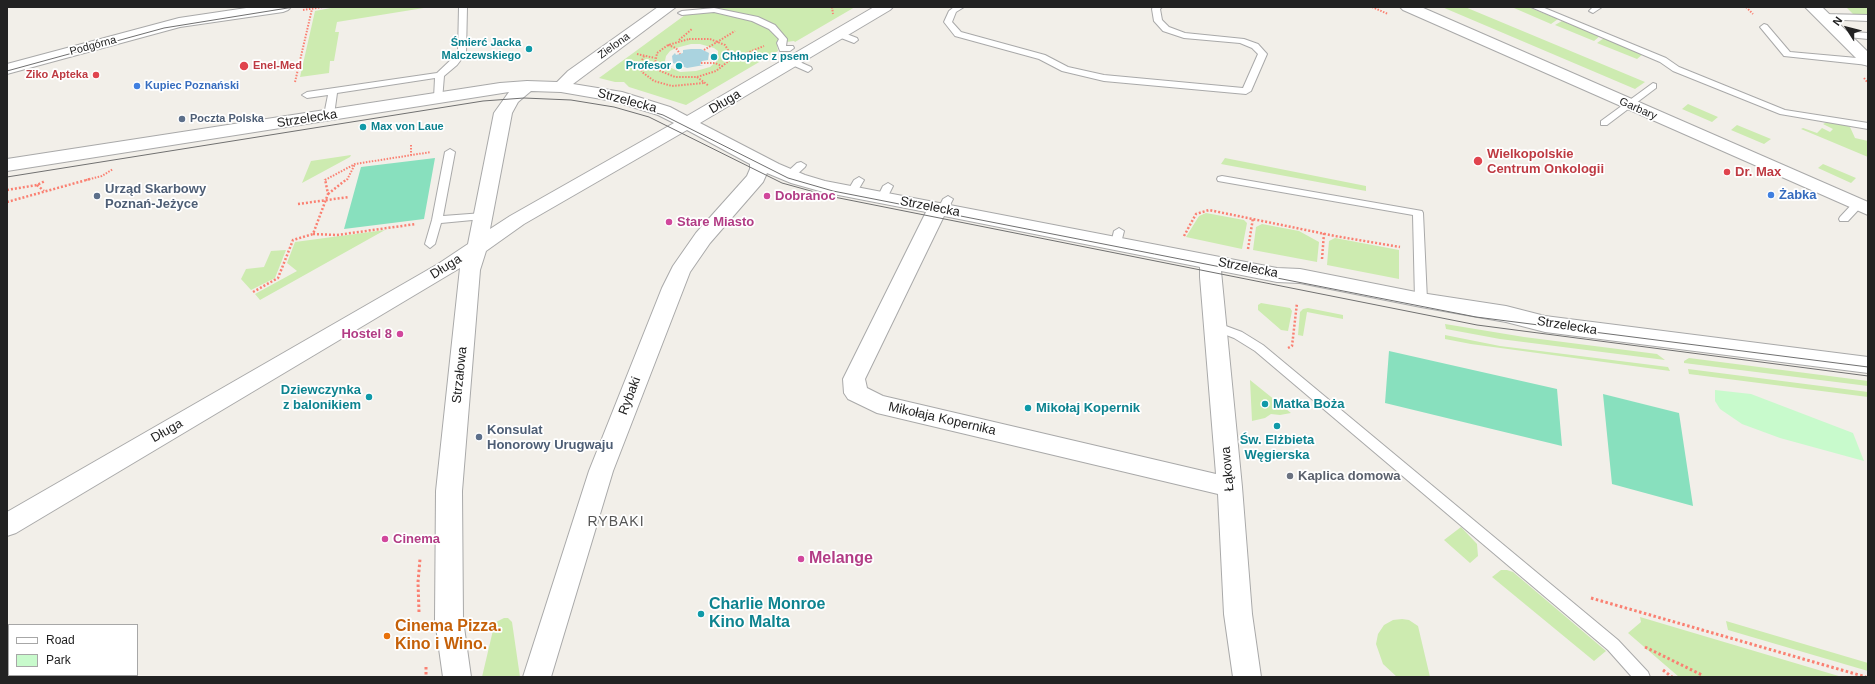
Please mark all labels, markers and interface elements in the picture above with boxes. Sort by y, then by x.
north arrow [1827,8,1867,48]
text: N [1830,14,1844,28]
street label: Zielona [596,30,632,62]
street label: Podgórna [68,33,118,59]
place label: Śmierć Jacka Malczewskiego [442,36,521,62]
marker: Śmierć Jacka Malczewskiego [524,44,534,54]
place label: Chłopiec z psem [722,50,809,64]
marker: Chłopiec z psem [709,52,719,62]
place label: Enel-Med [253,59,302,73]
place label: Profesor [626,59,671,73]
marker: Enel-Med [238,60,250,72]
marker: Profesor [674,61,684,71]
place label: Ziko Apteka [26,68,88,82]
marker: Ziko Apteka [91,70,101,80]
place label: Kupiec Poznański [145,79,239,93]
marker: Kupiec Poznański [132,81,142,91]
street label: Strzelecka [596,86,658,116]
street label: Długa [706,87,744,117]
street label: Garbary [1617,95,1659,123]
street label: Strzelecka [276,107,338,131]
place label: Poczta Polska [190,112,264,126]
marker: Poczta Polska [177,114,187,124]
place label: Max von Laue [371,120,444,134]
marker: Max von Laue [358,122,368,132]
place label: Wielkopolskie Centrum Onkologii [1487,146,1604,177]
marker: Wielkopolskie Centrum Onkologii [1472,155,1484,167]
place label: Dr. Max [1735,164,1781,180]
marker: Dr. Max [1722,167,1732,177]
place label: Urząd Skarbowy Poznań-Jeżyce [105,181,206,212]
place label: Żabka [1779,187,1817,203]
place label: Dobranoc [775,188,836,204]
marker: Żabka [1766,190,1776,200]
marker: Urząd Skarbowy Poznań-Jeżyce [92,191,102,201]
marker: Dobranoc [762,191,772,201]
street label: Strzelecka [899,194,961,220]
place label: Stare Miasto [677,214,754,230]
marker: Stare Miasto [664,217,674,227]
street label: Długa [427,251,465,283]
street label: Strzelecka [1217,255,1279,281]
street label: Strzelecka [1536,314,1598,338]
place label: Hostel 8 [341,326,392,342]
marker: Hostel 8 [395,329,405,339]
street label: Strzałowa [449,346,471,404]
street label: Rybaki [616,375,644,417]
place label: Dziewczynka z balonikiem [281,382,361,413]
marker: Dziewczynka z balonikiem [364,392,374,402]
place label: Matka Boża [1273,396,1345,412]
street label: Mikołaja Kopernika [887,399,997,439]
marker: Matka Boża [1260,399,1270,409]
place label: Mikołaj Kopernik [1036,400,1140,416]
marker: Mikołaj Kopernik [1023,403,1033,413]
street label: Długa [148,416,186,446]
marker: Św. Elżbieta Węgierska [1272,421,1282,431]
place label: Konsulat Honorowy Urugwaju [487,422,613,453]
marker: Konsulat Honorowy Urugwaju [474,432,484,442]
place label: Św. Elżbieta Węgierska [1240,432,1314,463]
street label: Łąkowa [1218,446,1238,492]
place label: Kaplica domowa [1298,468,1401,484]
marker: Kaplica domowa [1285,471,1295,481]
district label: RYBAKI [587,514,645,530]
place label: Cinema [393,531,440,547]
marker: Cinema [380,534,390,544]
place label: Melange [809,549,873,569]
marker: Melange [796,554,806,564]
place label: Charlie Monroe Kino Malta [709,595,825,633]
marker: Charlie Monroe Kino Malta [696,609,706,619]
place label: Cinema Pizza. Kino i Wino. [395,617,502,655]
legend [8,624,138,676]
marker: Cinema Pizza. Kino i Wino. [382,631,392,641]
text: Road [46,633,75,647]
text: Park [46,653,71,667]

